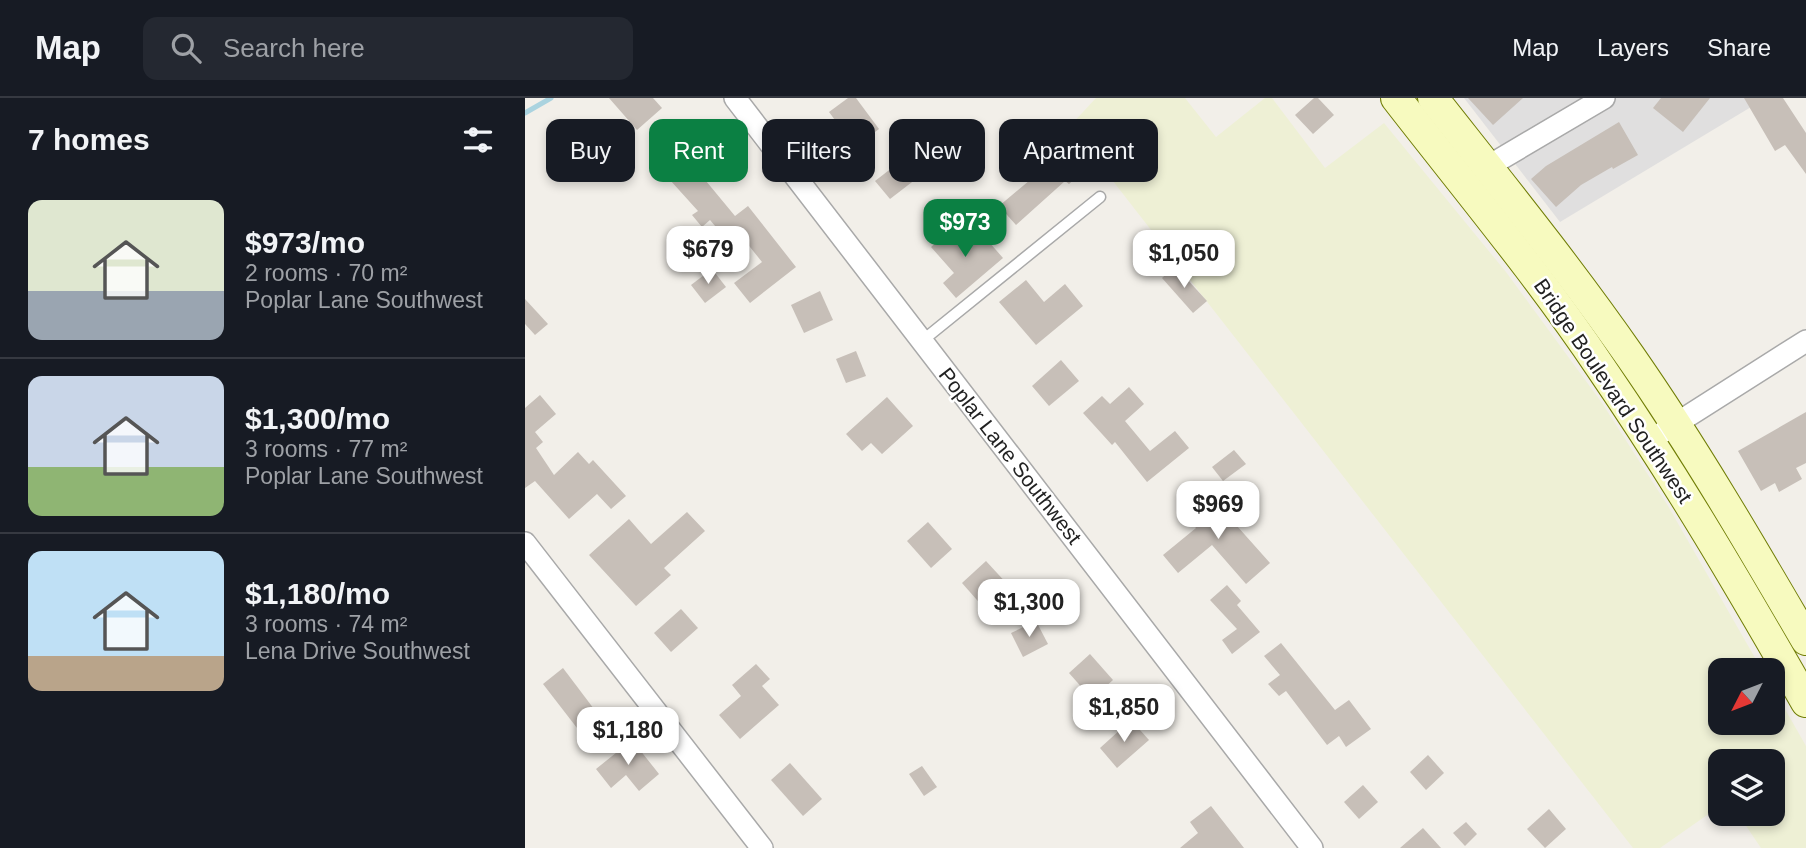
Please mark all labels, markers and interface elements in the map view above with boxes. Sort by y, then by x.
search box [143,17,633,80]
text: Map [35,29,101,66]
icon: search [167,29,205,67]
text: Search here [223,33,365,63]
text: Map [1512,34,1559,61]
text: Layers [1597,34,1669,61]
text: Share [1707,34,1771,61]
chip: Buy [546,119,635,182]
chip: Rent [649,119,748,182]
chip: Filters [762,119,875,182]
chip: New [889,119,985,182]
chip: Apartment [999,119,1158,182]
icon: filters [459,121,497,159]
text: 7 homes [28,123,150,156]
pin: $973 [924,200,1006,259]
text: $973 [939,209,991,235]
text: $973/mo [245,226,365,259]
pin: $679 [667,226,749,286]
icon: home [84,228,168,312]
pin: $1,050 [1127,230,1241,290]
text: $679 [682,236,734,262]
text: $1,050 [1149,240,1219,266]
text: 2 rooms · 70 m² [245,260,407,286]
street label: Bridge Boulevard Southwest [1530,274,1697,507]
text: Poplar Lane Southwest [245,287,483,313]
street label: Poplar Lane Southwest [934,363,1086,548]
text: $1,300/mo [245,402,390,435]
icon: home [84,404,168,488]
text: 3 rooms · 77 m² [245,436,407,462]
text: Poplar Lane Southwest [245,463,483,489]
pin: $969 [1177,482,1259,541]
text: $969 [1192,491,1244,517]
text: $1,180/mo [245,577,390,610]
icon: home [84,579,168,663]
pin: $1,300 [972,580,1086,639]
text: $1,300 [994,589,1064,615]
text: 3 rooms · 74 m² [245,611,407,637]
text: Lena Drive Southwest [245,638,470,664]
north arrow [1708,658,1785,735]
map controls [1708,658,1785,826]
pin: $1,850 [1067,684,1181,744]
text: $1,850 [1089,694,1159,720]
pin: $1,180 [571,708,685,767]
text: $1,180 [593,717,663,743]
button: layers [1708,749,1785,826]

